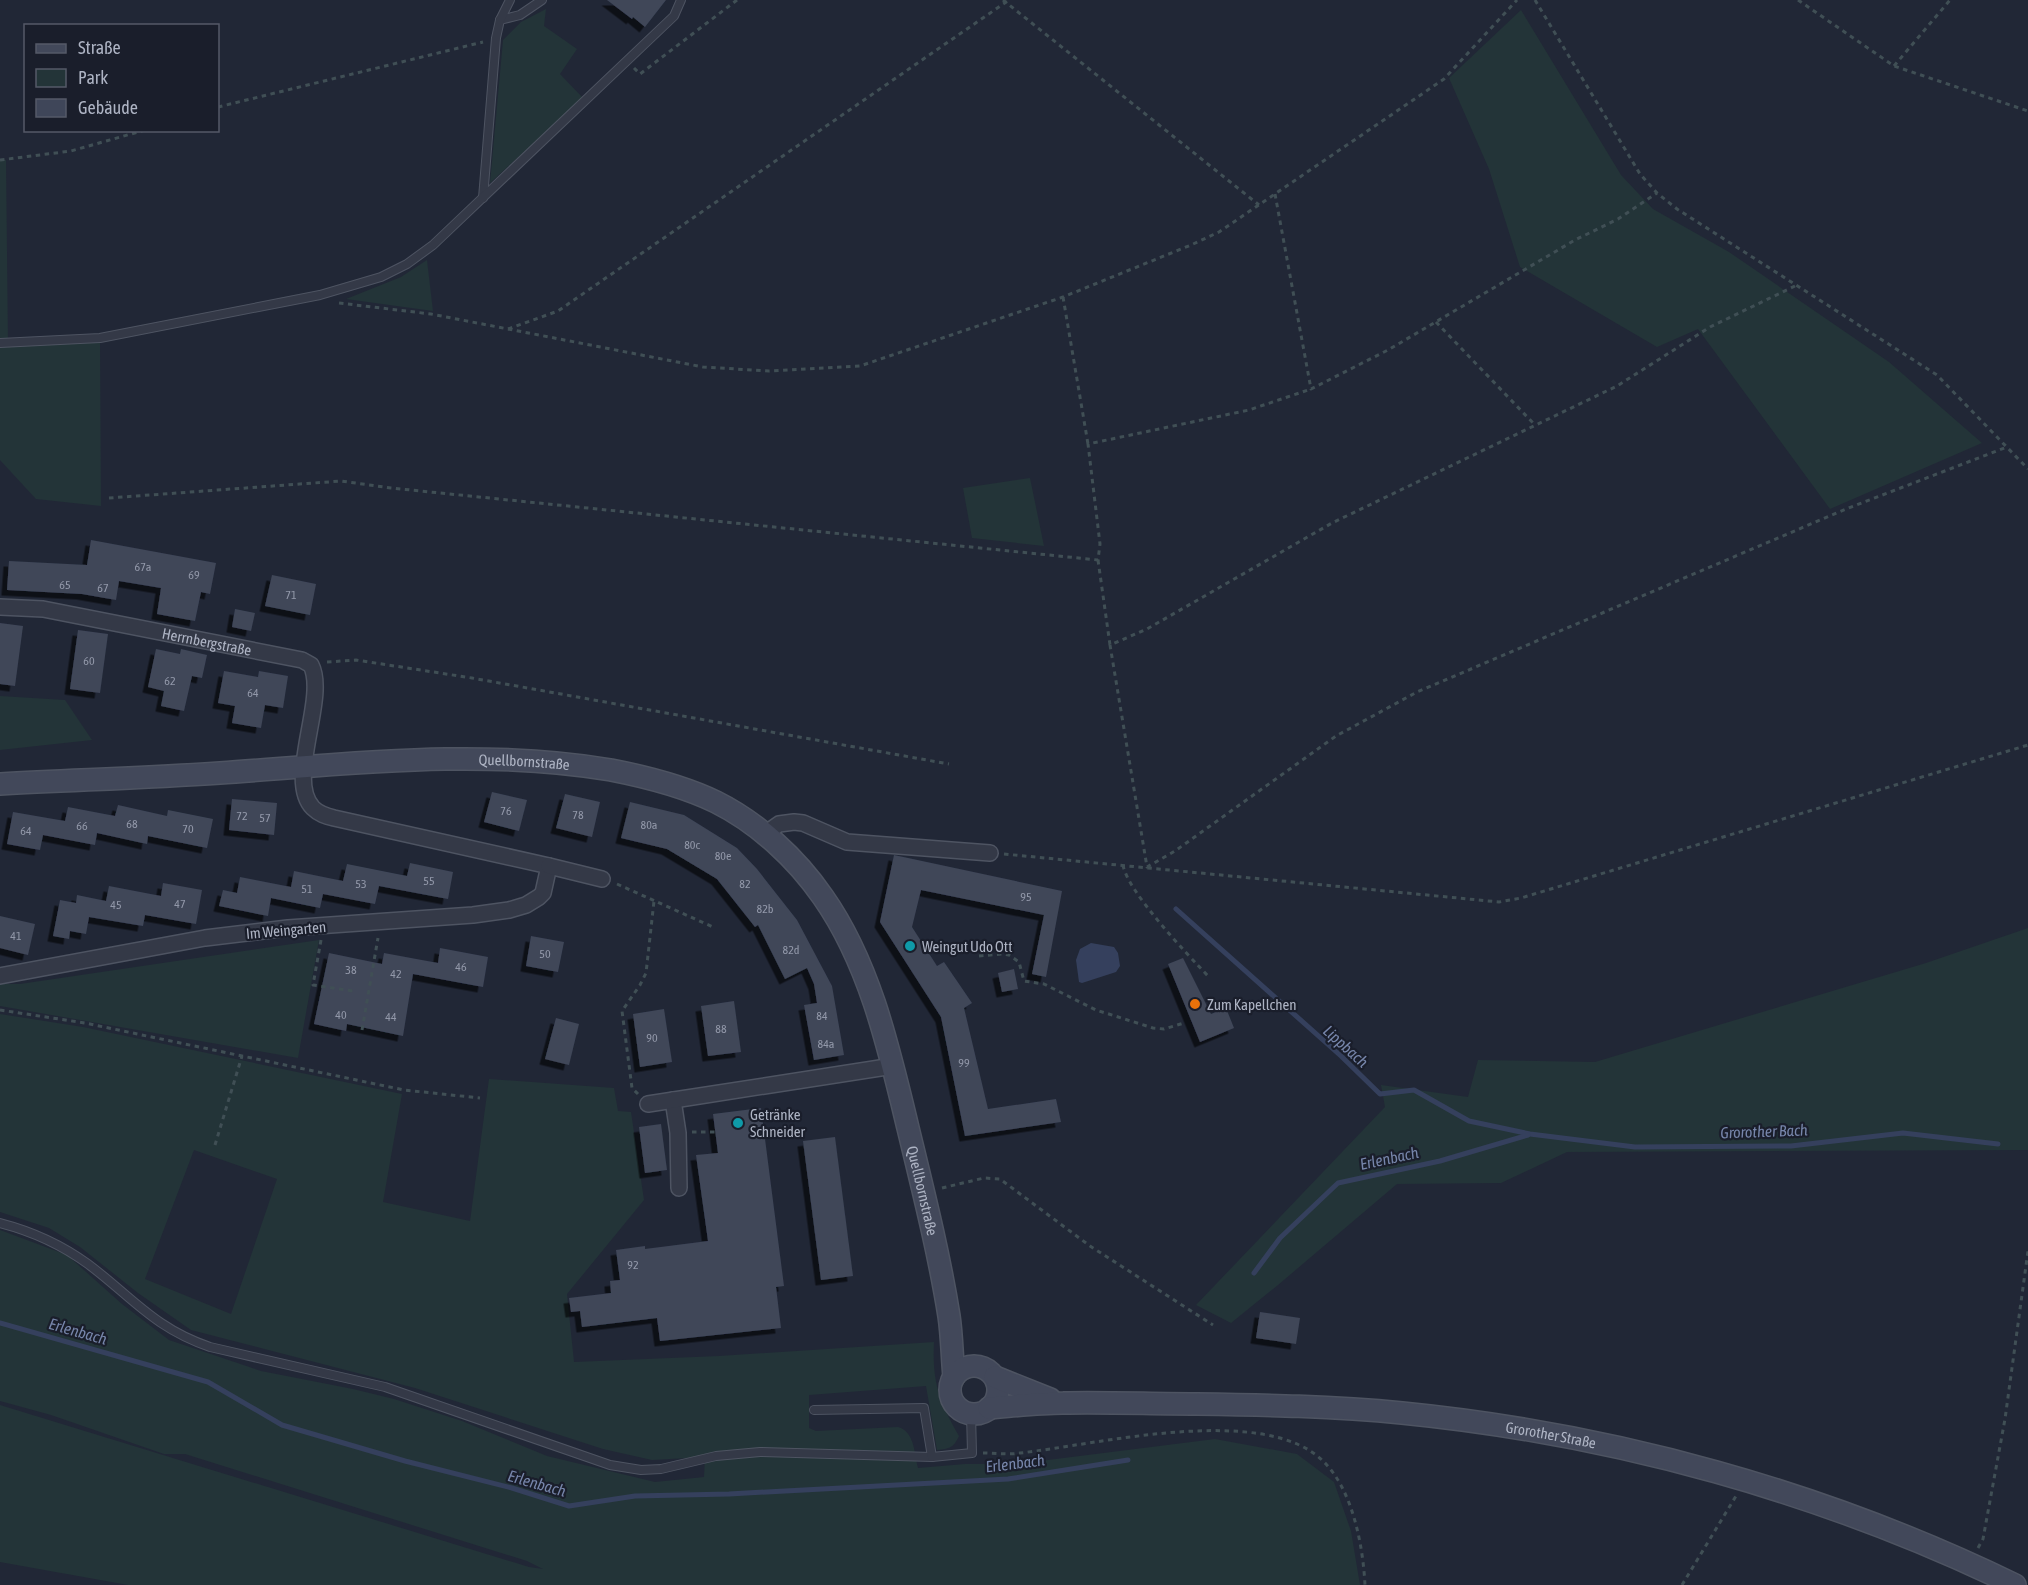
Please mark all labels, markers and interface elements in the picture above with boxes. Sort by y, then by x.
legend [24,24,219,132]
text: Straße [78,37,121,58]
text: Park [78,67,108,88]
text: Gebäude [78,97,138,118]
house number: 67a [135,560,151,574]
house number: 69 [188,568,200,582]
house number: 65 [59,578,71,592]
house number: 67 [97,581,109,595]
house number: 71 [285,588,297,602]
street label: Herrnbergstraße [161,624,253,658]
house number: 60 [83,654,95,668]
house number: 62 [164,674,176,688]
house number: 64 [247,686,259,700]
street label: Quellbornstraße [478,750,571,773]
house number: 76 [500,804,512,818]
house number: 78 [572,808,584,822]
house number: 72 [236,809,248,823]
house number: 57 [259,811,271,825]
house number: 68 [126,817,138,831]
house number: 80a [641,818,657,832]
house number: 66 [76,819,88,833]
house number: 70 [182,822,194,836]
house number: 64 [20,824,32,838]
house number: 80c [684,838,700,852]
house number: 80e [715,849,731,863]
house number: 55 [423,874,435,888]
house number: 53 [355,877,367,891]
house number: 82 [739,877,751,891]
house number: 51 [301,882,313,896]
house number: 95 [1020,890,1032,904]
house number: 47 [174,897,186,911]
house number: 45 [110,898,122,912]
house number: 82b [757,902,774,916]
street label: Im Weingarten [245,918,327,942]
house number: 41 [10,929,22,943]
place label: Weingut Udo Ott [922,938,1013,955]
marker: Weingut Udo Ott [903,939,917,953]
house number: 82d [783,943,799,957]
house number: 50 [539,947,551,961]
house number: 46 [455,960,467,974]
house number: 38 [345,963,357,977]
house number: 42 [390,967,402,981]
place label: Zum Kapellchen [1207,996,1297,1013]
marker: Zum Kapellchen [1188,997,1202,1011]
house number: 40 [335,1008,347,1022]
house number: 84 [816,1009,828,1023]
house number: 44 [385,1010,397,1024]
water label: Lippbach [1319,1021,1372,1072]
house number: 88 [715,1022,727,1036]
house number: 90 [646,1031,658,1045]
house number: 84a [818,1037,834,1051]
house number: 99 [958,1056,970,1070]
place label: Getränke Schneider [750,1106,806,1140]
marker: Getränke Schneider [731,1116,745,1130]
water label: Grorother Bach [1720,1120,1808,1142]
water label: Erlenbach [1358,1143,1420,1173]
street label: Quellbornstraße [904,1144,942,1237]
house number: 92 [627,1258,639,1272]
water label: Erlenbach [47,1314,109,1348]
street label: Grorother Straße [1505,1418,1598,1451]
water label: Erlenbach [984,1450,1046,1476]
water label: Erlenbach [506,1466,568,1500]

